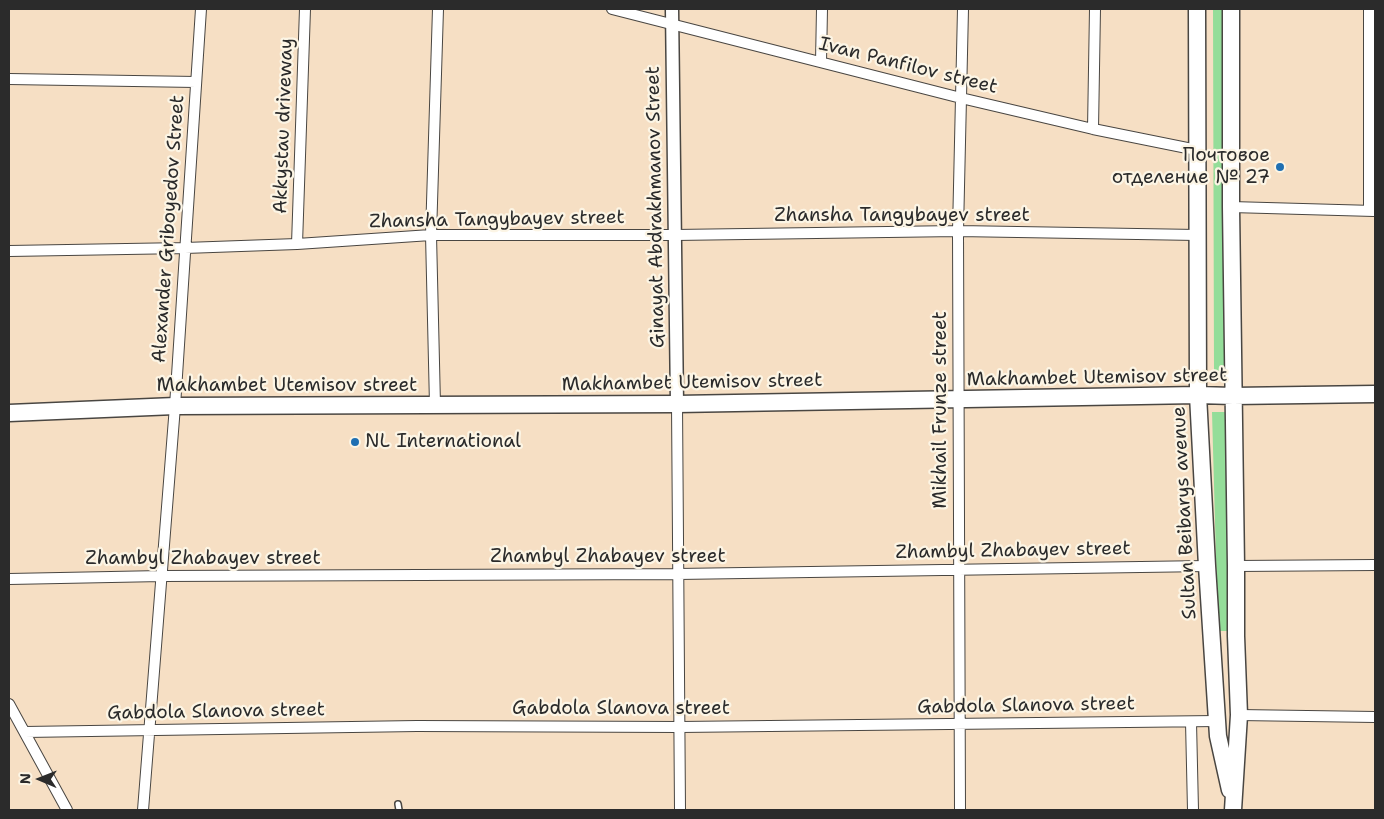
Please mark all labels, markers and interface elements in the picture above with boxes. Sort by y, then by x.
street label: Ivan Panfilov street [816,33,1000,99]
street label: Akkystau driveway [270,38,298,214]
street label: Ginayat Abdrakhmanov Street [642,66,670,348]
street label: Alexander Griboyedov Street [148,94,190,364]
place label: Почтовое отделение № 27 [1112,145,1270,189]
marker: Почтовое отделение № 27 [1274,161,1286,173]
street label: Zhansha Tangybayev street [774,205,1030,227]
street label: Zhansha Tangybayev street [369,206,625,234]
street label: Mikhail Frunze street [930,311,952,509]
street label: Makhambet Utemisov street [966,364,1228,392]
street label: Makhambet Utemisov street [561,369,823,397]
street label: Makhambet Utemisov street [157,375,417,397]
street label: Sultan Beibarys avenue [1168,406,1202,620]
place label: NL International [365,431,521,453]
marker: NL International [349,436,361,448]
street label: Zhambyl Zhabayev street [895,538,1131,564]
street label: Zhambyl Zhabayev street [490,546,726,568]
street label: Zhambyl Zhabayev street [85,548,321,570]
street label: Gabdola Slanova street [917,693,1135,719]
street label: Gabdola Slanova street [512,698,730,720]
street label: Gabdola Slanova street [107,699,325,725]
north arrow [15,754,65,804]
text: N [16,773,34,784]

